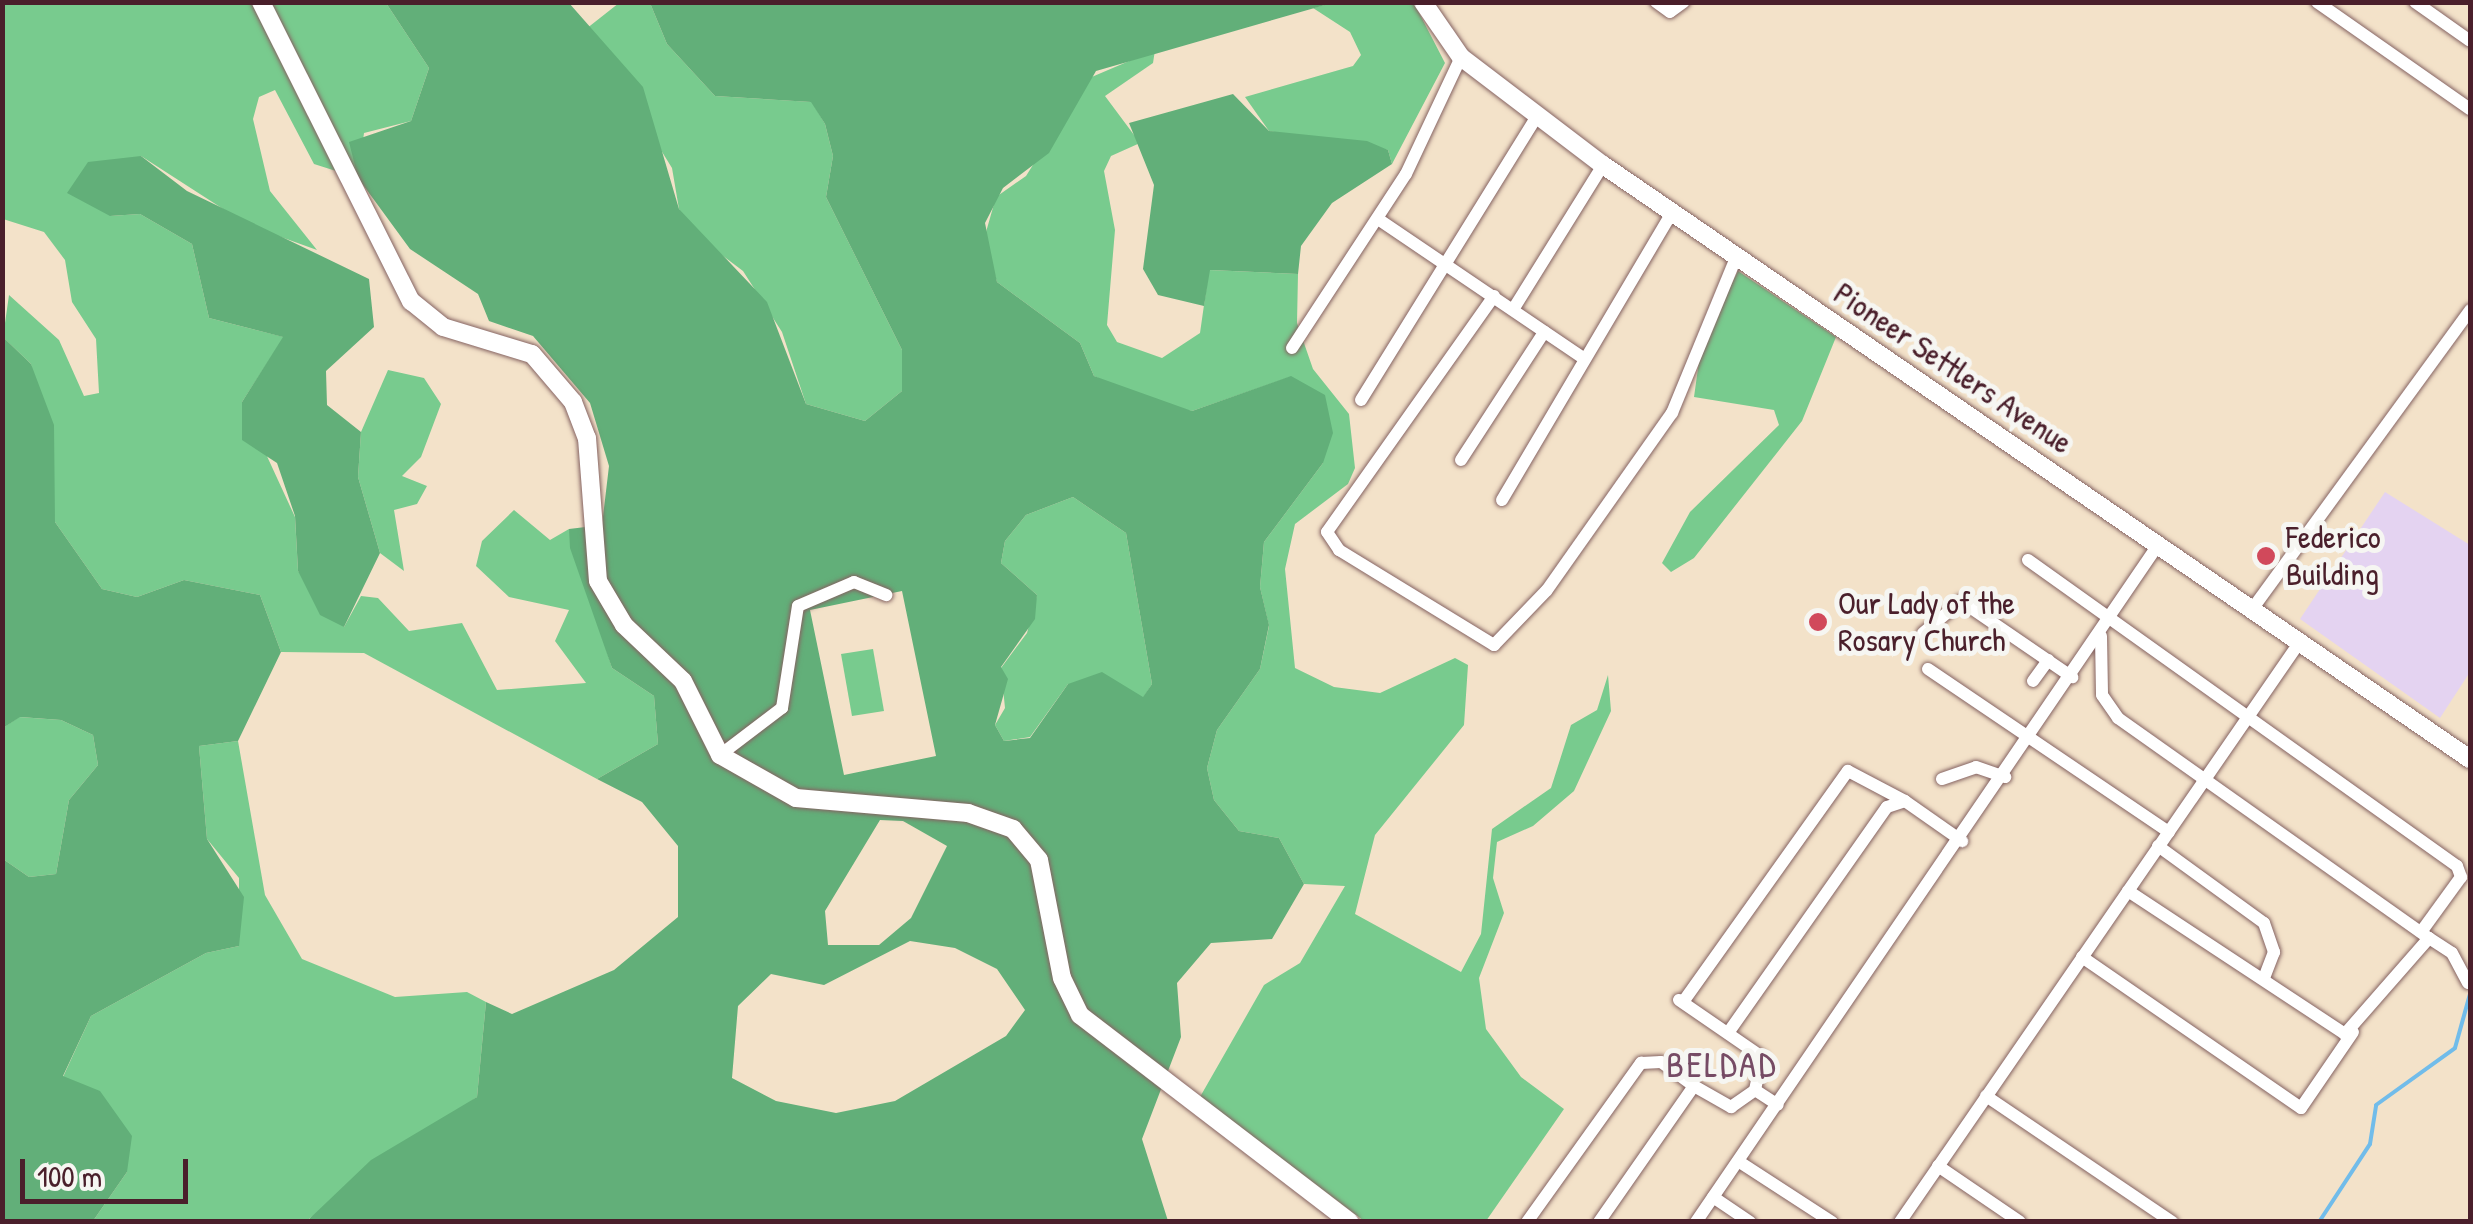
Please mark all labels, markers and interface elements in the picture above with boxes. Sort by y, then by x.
street label: Pioneer Settlers Avenue [1827,274,2079,462]
place label: Federico Building [2286,519,2381,594]
marker: Federico Building [2255,545,2277,567]
place label: Our Lady of the Rosary Church [1838,585,2015,660]
marker: Our Lady of the Rosary Church [1807,611,1829,633]
district label: BELDAD [1666,1044,1778,1086]
scale bar [25,1139,192,1201]
text: 100 m [37,1156,102,1196]

